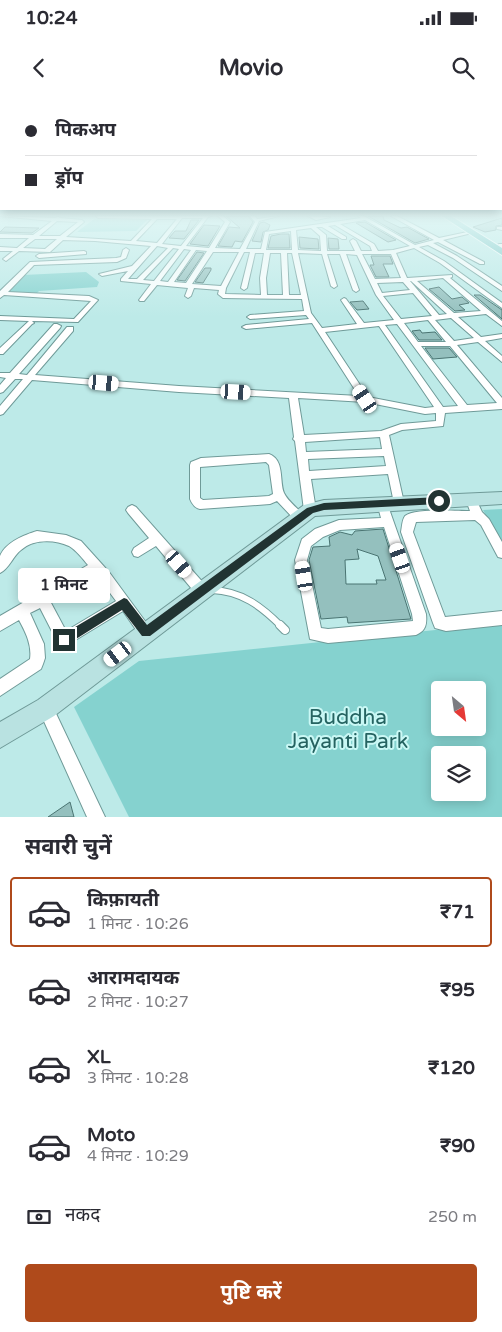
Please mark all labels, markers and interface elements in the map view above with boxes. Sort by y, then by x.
text: 10:24 [25,7,78,29]
icon: back [25,54,53,82]
icon: search [449,54,477,82]
text: Movio [219,55,283,81]
text: पिकअप [55,119,116,141]
text: ड्रॉप [55,167,83,189]
car [88,374,119,392]
car [350,382,379,416]
car [220,384,251,400]
route start [428,490,450,512]
car [388,541,411,575]
car [163,548,194,580]
car [294,560,313,592]
callout: 1 मिनट [18,568,110,602]
text: 1 मिनट [40,575,88,595]
route end [53,629,75,651]
car [101,639,134,669]
north arrow [431,681,486,736]
map controls [431,681,486,801]
park label: Buddha Jayanti Park [288,705,408,754]
button: layers [431,746,486,801]
text: सवारी चुनें [25,834,112,860]
text: किफ़ायती [87,889,159,911]
icon: car [27,890,72,935]
text: ₹71 [440,901,475,923]
text: 1 मिनट · 10:26 [87,914,189,934]
text: आरामदायक [87,967,179,989]
icon: car [27,968,72,1013]
text: ₹95 [440,979,475,1001]
text: 2 मिनट · 10:27 [87,992,189,1012]
icon: car [27,1046,72,1091]
text: XL [87,1046,111,1068]
text: ₹120 [428,1057,475,1079]
text: 3 मिनट · 10:28 [87,1068,189,1088]
icon: car [27,1124,72,1169]
text: Moto [87,1124,135,1146]
text: ₹90 [440,1135,475,1157]
text: 4 मिनट · 10:29 [87,1146,189,1166]
icon: cash [25,1203,53,1231]
text: नकद [65,1204,100,1226]
text: 250 m [428,1207,477,1227]
button: पुष्टि करें [25,1264,477,1322]

